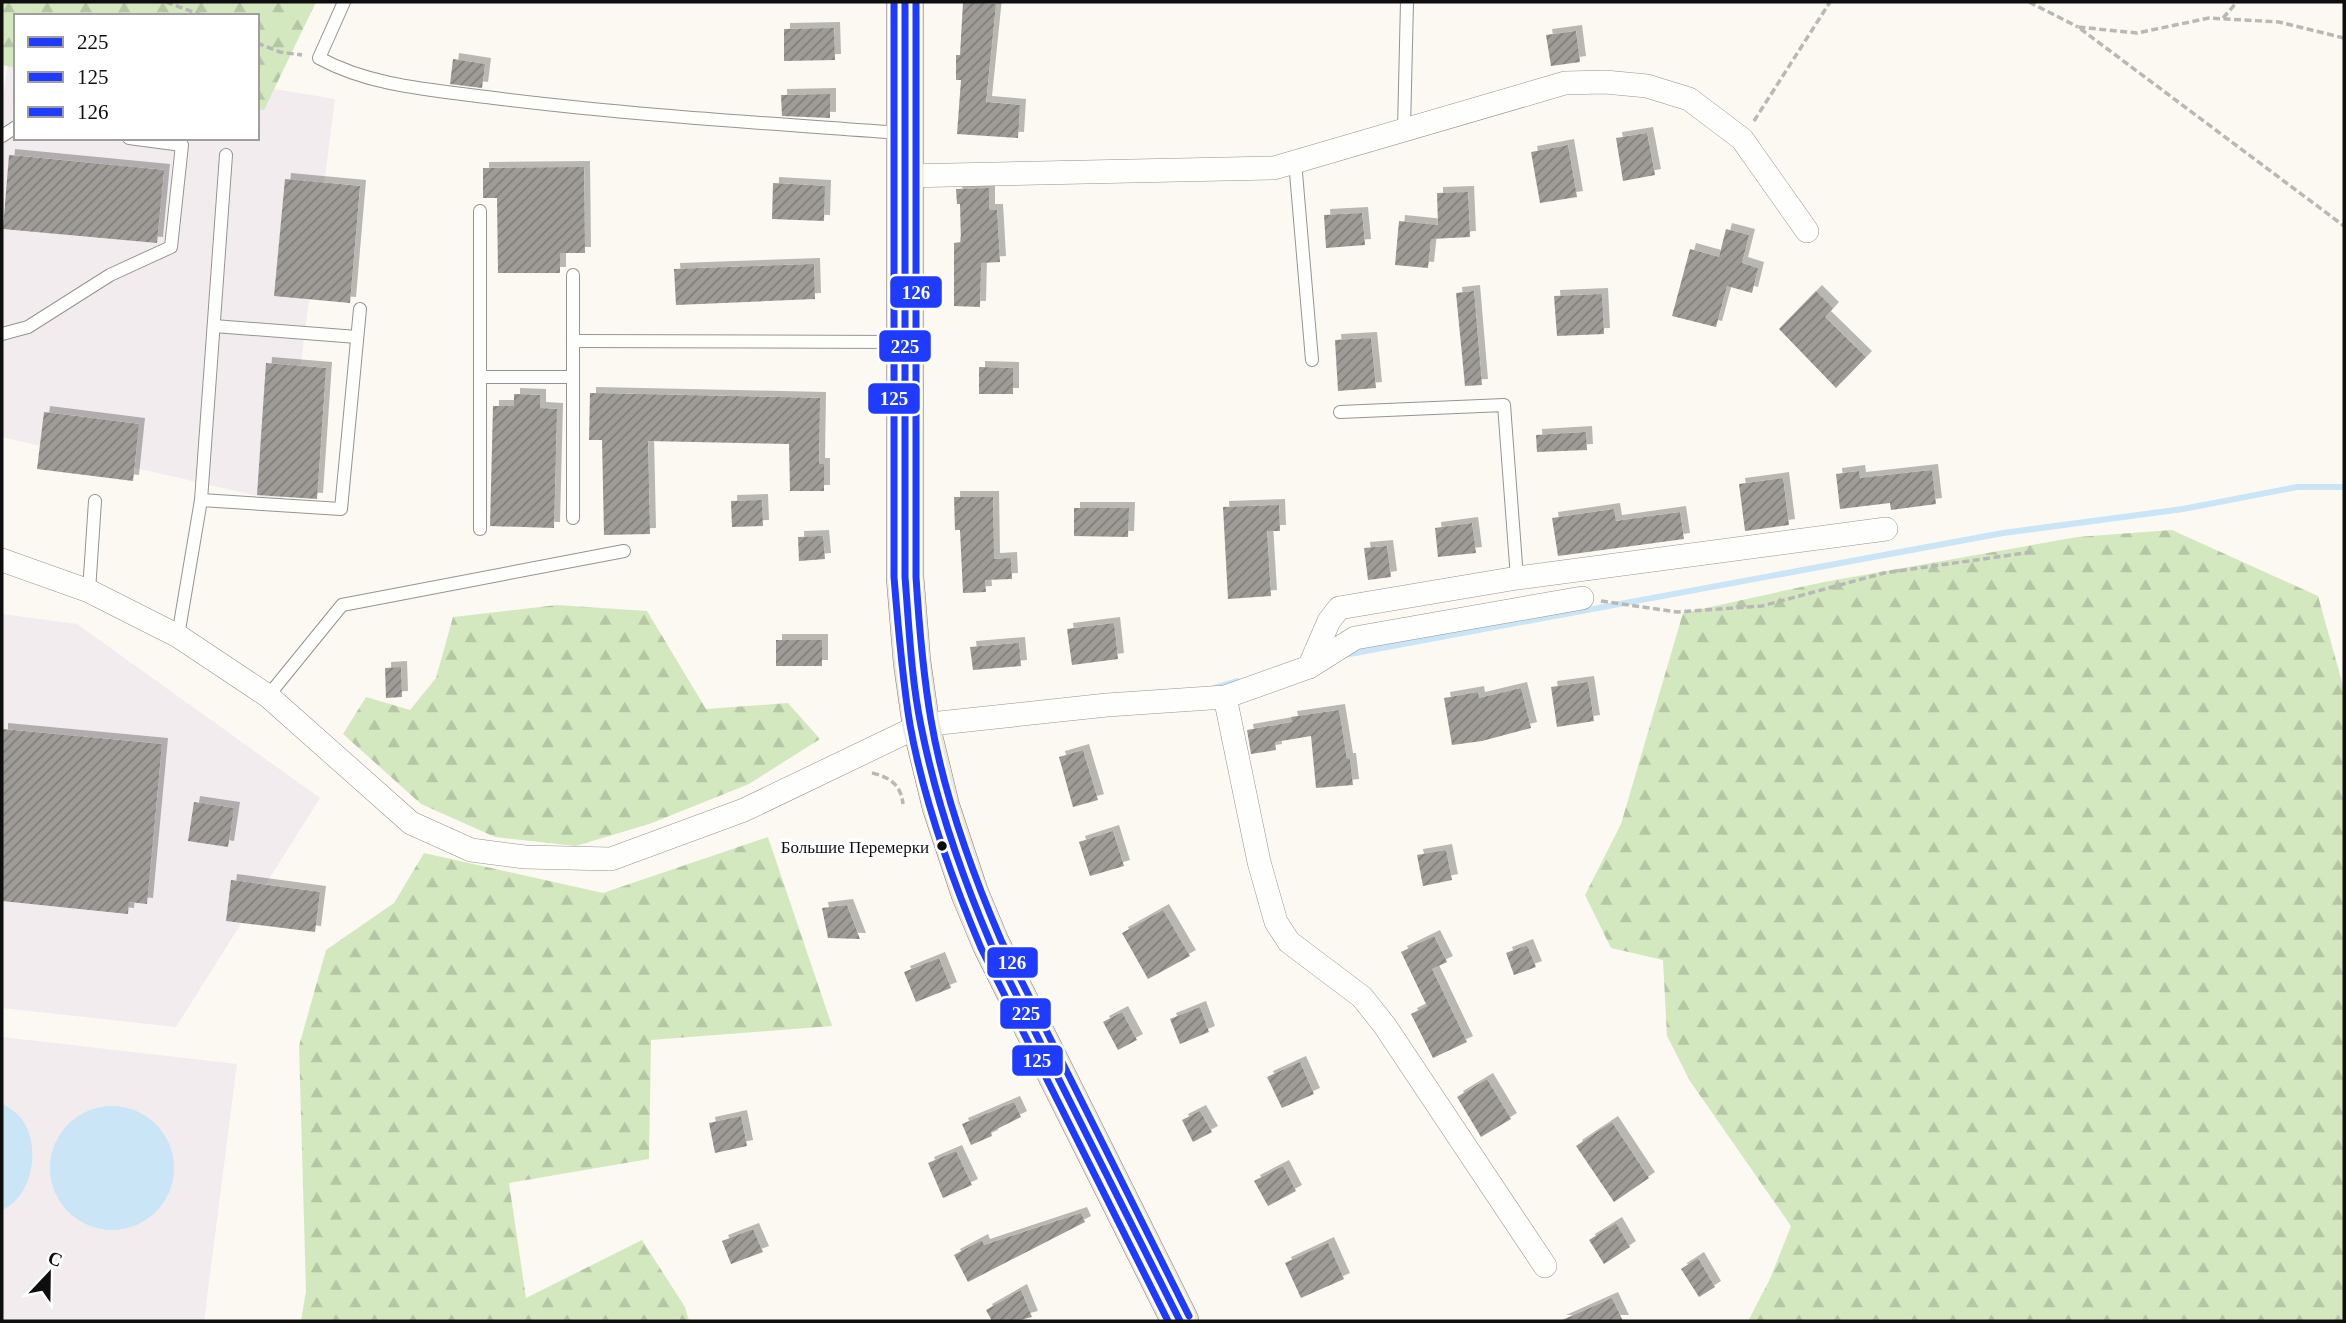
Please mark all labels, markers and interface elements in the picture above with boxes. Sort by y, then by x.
legend [14,14,259,140]
text: 225 [77,30,109,54]
text: 125 [77,65,109,89]
text: 126 [77,100,109,124]
line badge: 126 [889,275,943,309]
text: 126 [902,282,930,303]
line badge: 225 [878,329,932,363]
text: 225 [891,336,919,357]
line badge: 125 [867,382,921,415]
text: 125 [880,388,908,409]
place label: Большие Перемерки [781,838,929,857]
marker: Большие Перемерки [935,839,949,853]
line badge: 126 [986,946,1039,979]
text: 126 [998,952,1026,973]
line badge: 225 [999,997,1052,1030]
text: 225 [1012,1003,1040,1024]
line badge: 125 [1011,1044,1064,1077]
text: 125 [1023,1050,1051,1071]
north arrow [14,1239,84,1309]
text: С [45,1246,65,1271]

